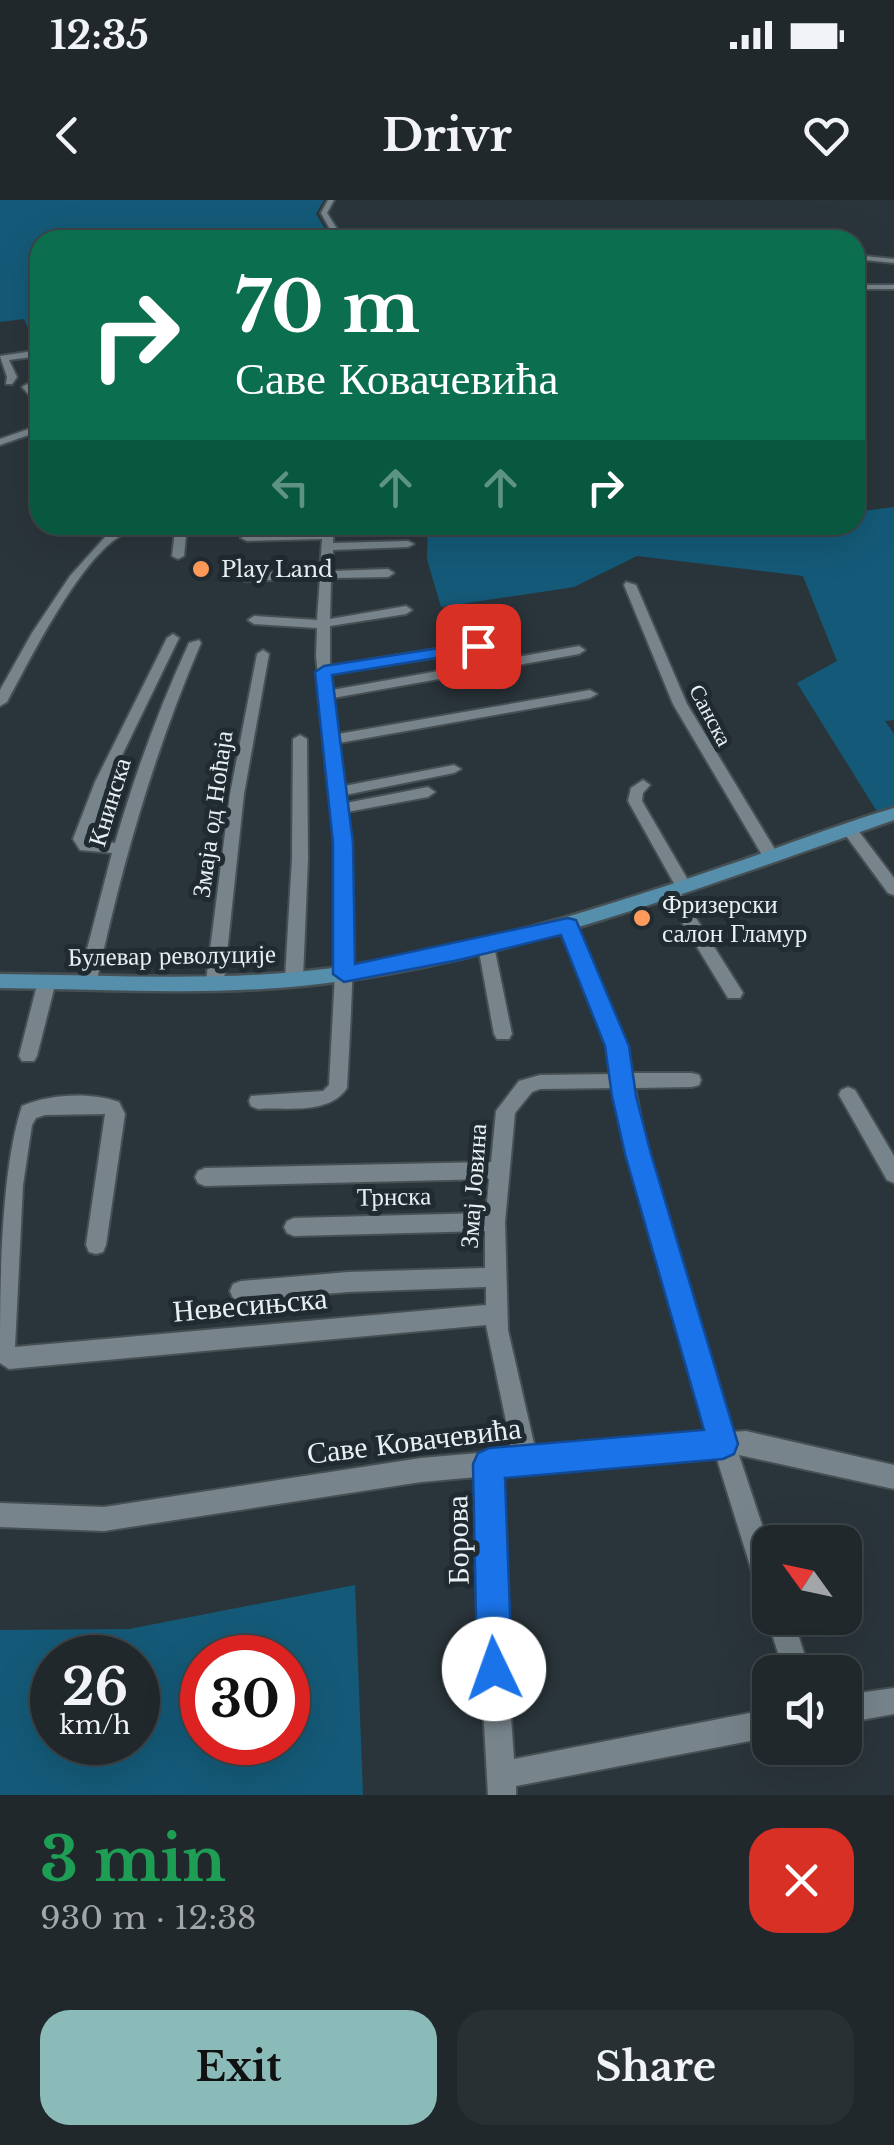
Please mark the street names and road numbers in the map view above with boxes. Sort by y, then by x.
street label: Санска [683,680,738,751]
street label: Змаја од Ноћаја [185,729,240,900]
street label: Книнска [81,754,138,850]
street label: Булевар револуције [68,938,276,973]
street label: Змај Јовина [454,1122,493,1250]
street label: Трнска [357,1180,431,1213]
street label: Невесињска [171,1279,329,1330]
street label: Саве Ковачевића [305,1409,523,1472]
street label: Борова [438,1495,477,1585]

